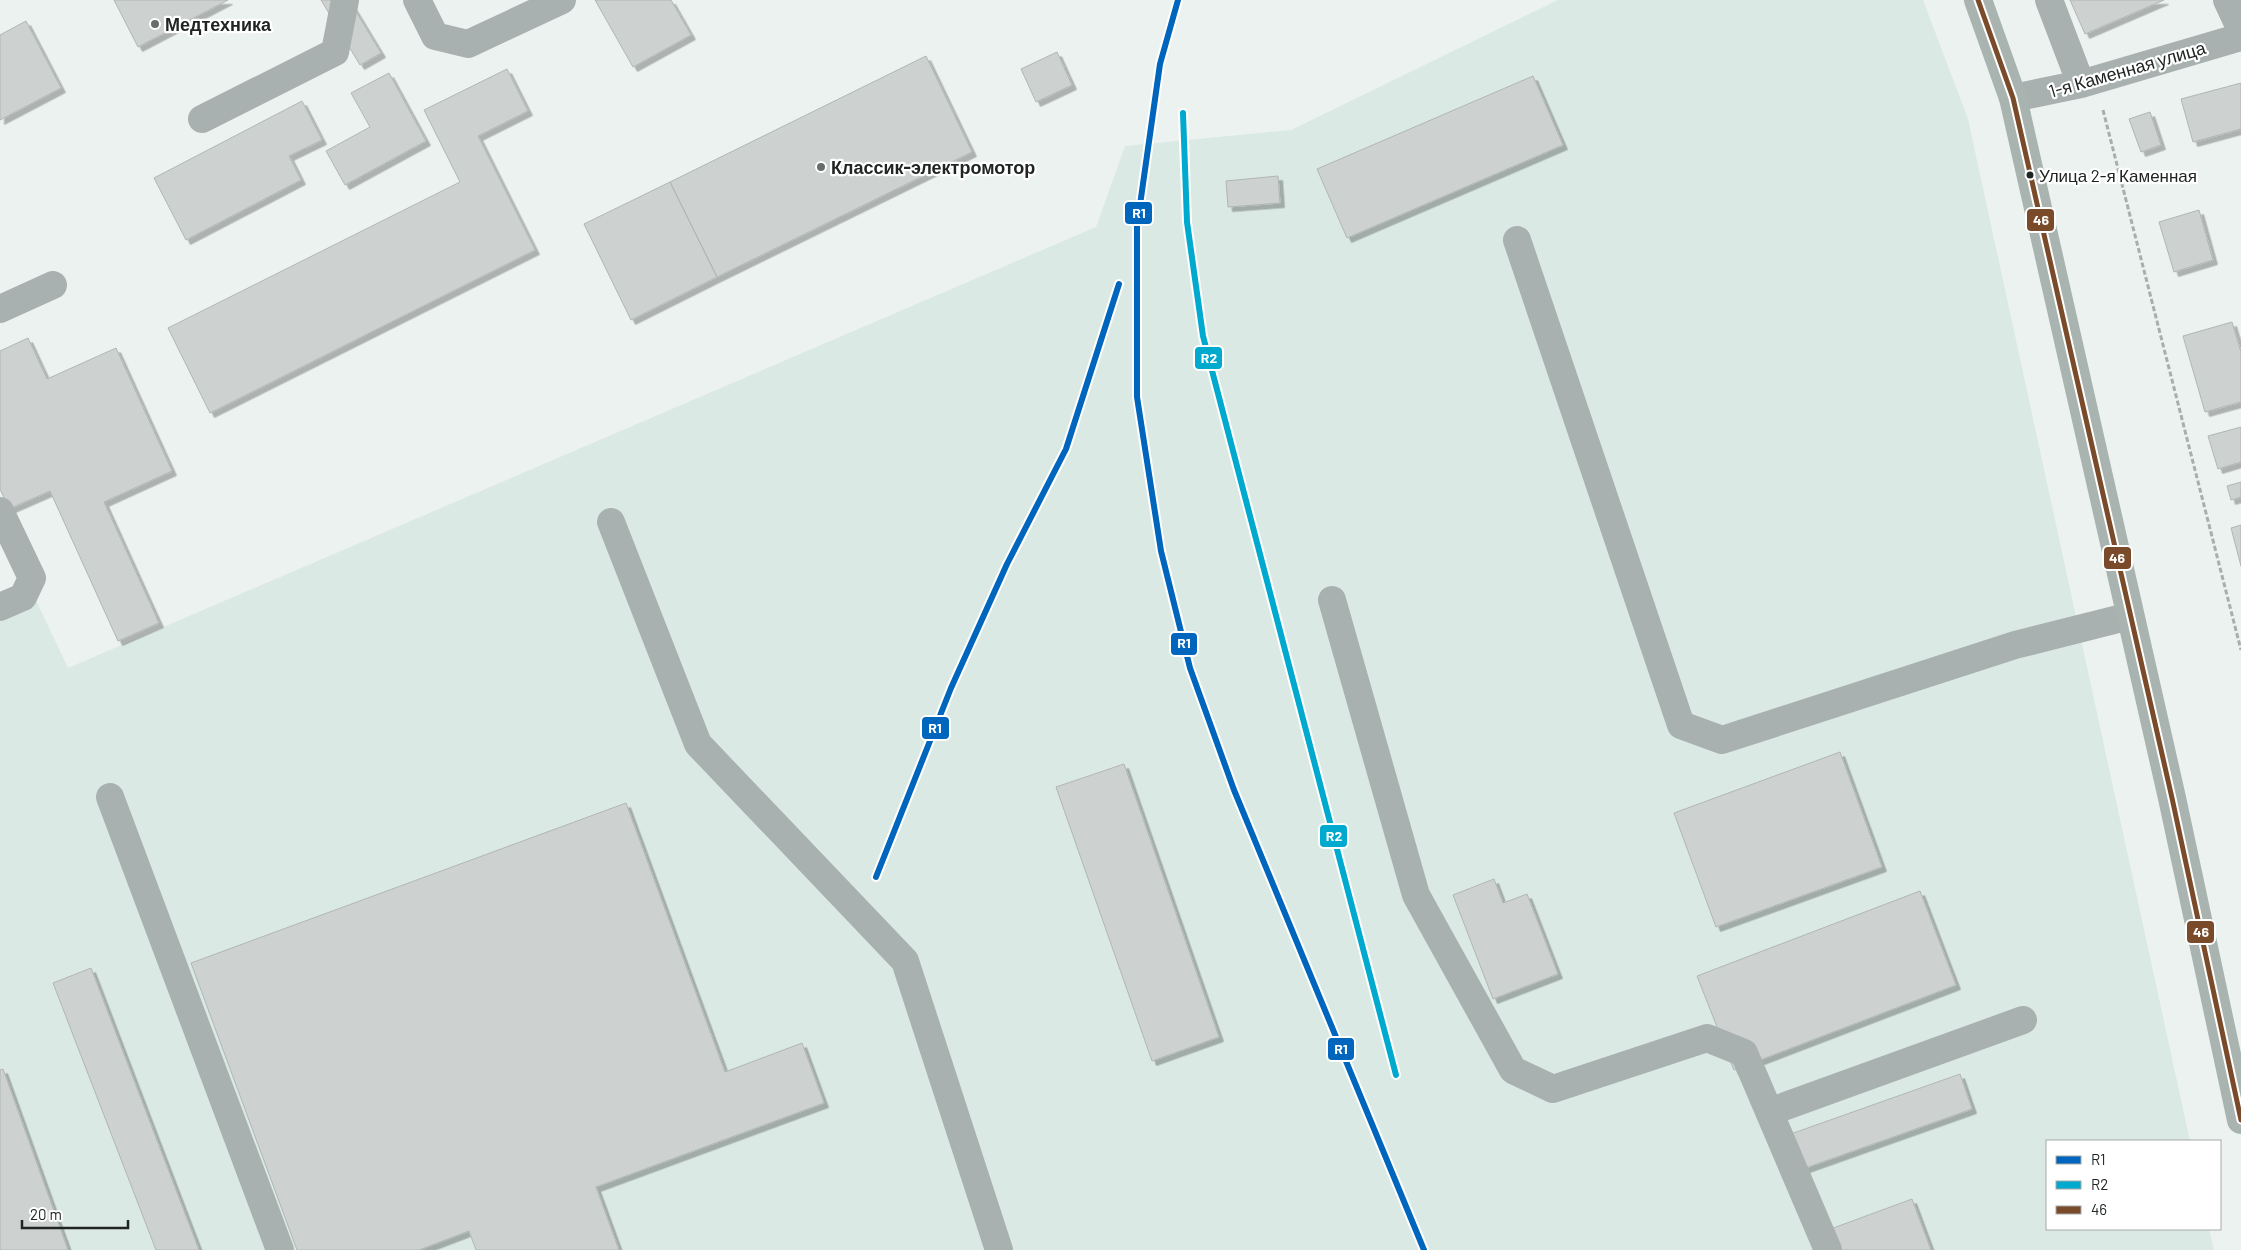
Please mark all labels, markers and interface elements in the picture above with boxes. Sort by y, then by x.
place label: Медтехника [165,13,272,35]
marker: Медтехника [149,18,161,30]
street label: 1-я Каменная улица [2046,36,2209,102]
place label: Классик-электромотор [831,156,1035,178]
marker: Классик-электромотор [815,161,827,173]
place label: Улица 2-я Каменная [2039,165,2197,185]
marker: Улица 2-я Каменная [2025,170,2035,180]
line badge: R1 [1124,201,1153,225]
text: R1 [1132,204,1146,221]
line badge: 46 [2026,208,2055,232]
text: 46 [2033,211,2049,228]
line badge: R2 [1194,346,1223,370]
text: R2 [1201,349,1217,366]
line badge: 46 [2103,546,2132,570]
text: 46 [2109,549,2125,566]
line badge: R1 [1170,632,1198,656]
text: R1 [1177,634,1191,651]
line badge: R1 [921,716,950,740]
text: R1 [928,719,942,736]
line badge: R2 [1319,824,1348,848]
text: R2 [1326,827,1342,844]
line badge: 46 [2186,920,2215,944]
text: 46 [2193,923,2209,940]
line badge: R1 [1327,1037,1355,1061]
text: R1 [1334,1040,1348,1057]
legend [2046,1140,2221,1230]
text: R1 [2091,1150,2105,1168]
text: R2 [2091,1175,2108,1193]
scale bar [22,1198,129,1230]
text: 46 [2091,1200,2107,1218]
text: 20 m [30,1205,62,1223]

